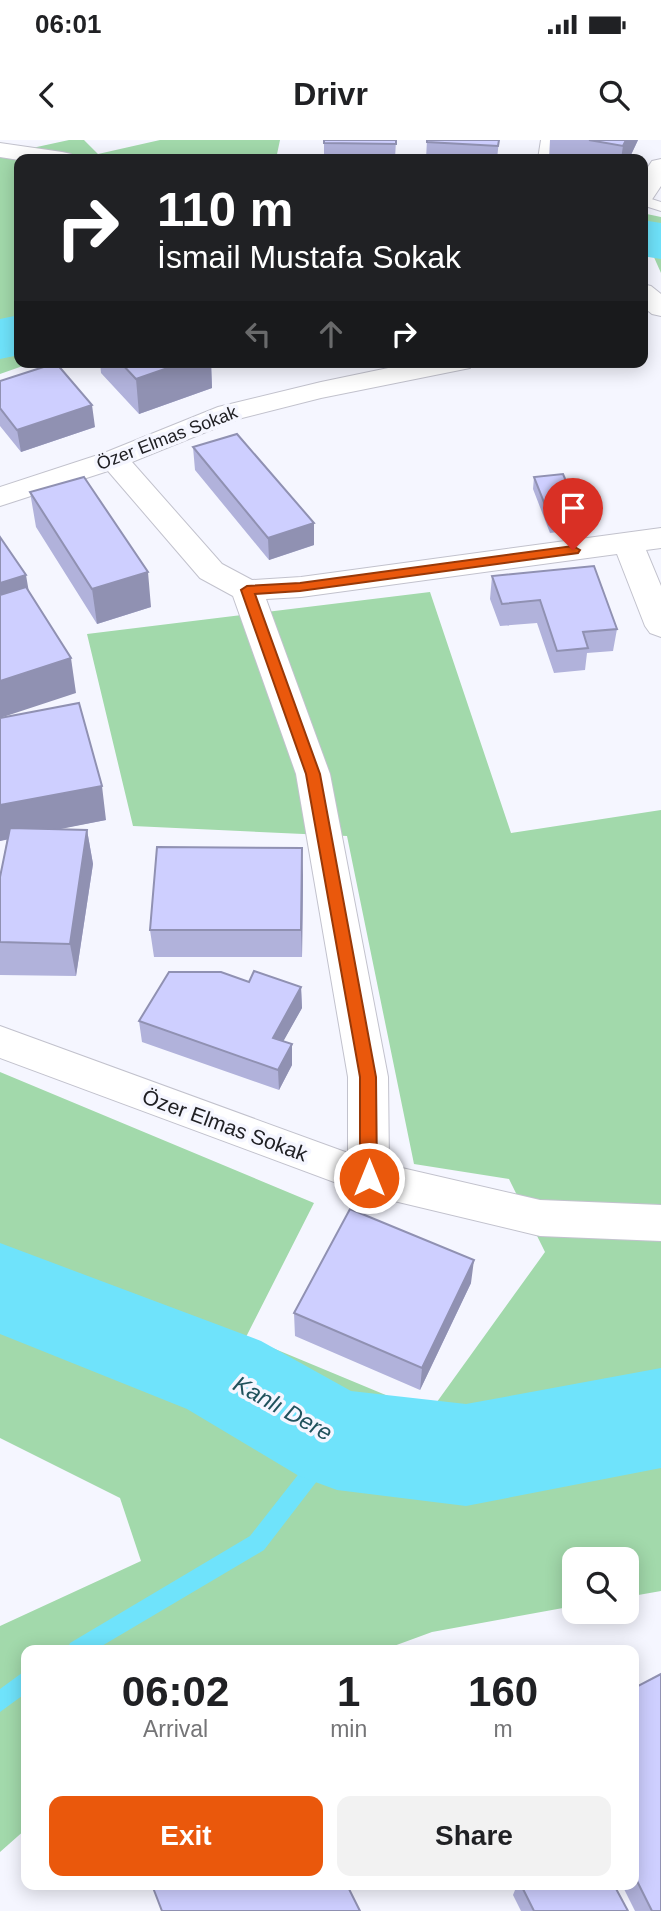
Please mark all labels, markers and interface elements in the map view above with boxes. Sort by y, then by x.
text: 06:01 [35,9,102,39]
icon: back [28,76,66,114]
text: Drivr [293,76,368,112]
icon: search [595,76,633,114]
icon: right [42,182,133,273]
text: 110 m [157,182,293,236]
text: İsmail Mustafa Sokak [157,239,461,275]
icon: left [239,315,277,353]
icon: ahead [312,315,350,353]
icon: right [385,315,423,353]
street label: Özer Elmas Sokak [94,402,241,474]
pin [543,478,603,550]
icon: arrive [554,489,592,527]
street label: Özer Elmas Sokak [139,1084,311,1166]
position arrow [332,1141,406,1215]
water label: Kanlı Dere [229,1370,337,1446]
map controls [562,1547,639,1624]
button: search [562,1547,639,1624]
text: 06:02 [122,1668,229,1715]
text: 1 [337,1668,360,1715]
text: 160 [468,1668,538,1715]
text: Arrival [143,1716,208,1742]
text: min [330,1716,367,1742]
text: m [494,1716,513,1742]
button: Exit [49,1796,323,1876]
button: Share [337,1796,611,1876]

